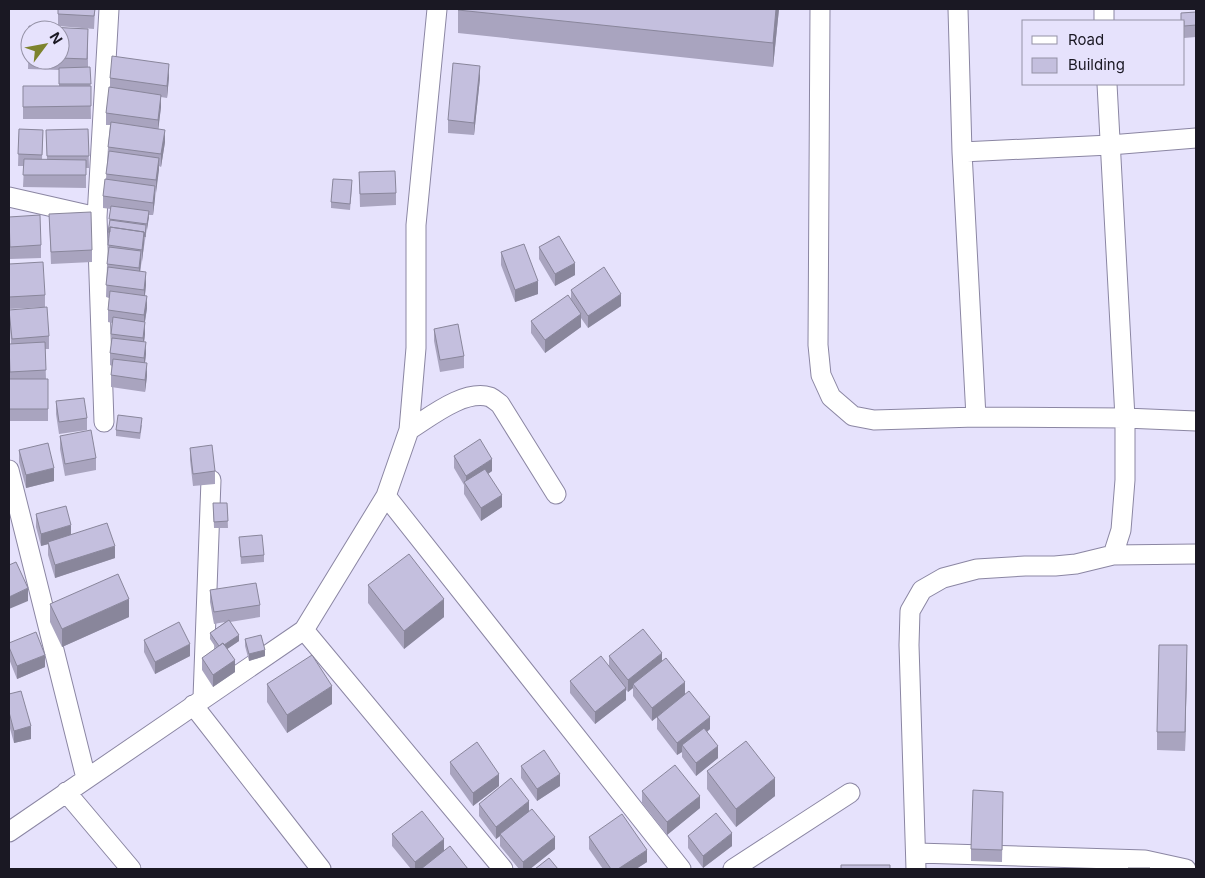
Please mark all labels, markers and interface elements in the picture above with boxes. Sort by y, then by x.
north arrow [20,20,70,70]
legend [1022,20,1185,85]
text: N [46,29,66,47]
text: Road [1068,30,1104,49]
text: Building [1068,55,1125,74]

